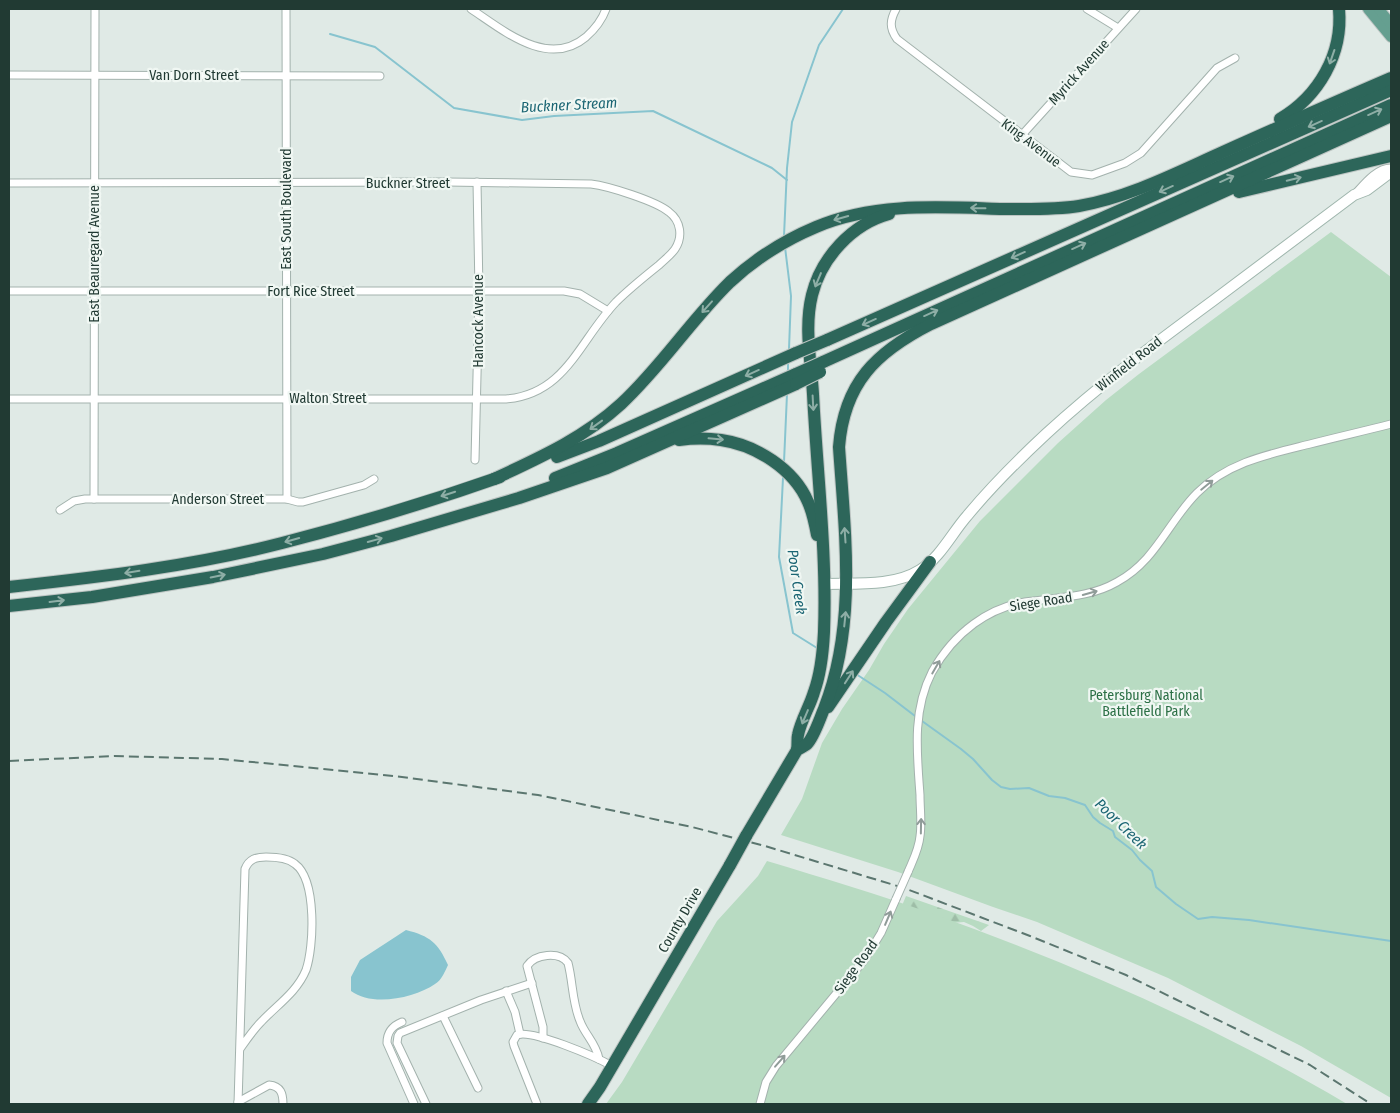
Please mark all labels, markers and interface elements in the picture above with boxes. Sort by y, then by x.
street label: Myrick Avenue [1045,36,1113,108]
one-way arrow [1327,48,1336,64]
street label: Van Dorn Street [149,67,239,84]
water label: Buckner Stream [520,93,618,117]
one-way arrow [1367,106,1382,116]
street label: King Avenue [998,115,1064,171]
one-way arrow [1308,119,1323,129]
street label: East South Boulevard [278,148,295,270]
one-way arrow [1219,173,1234,183]
one-way arrow [1285,174,1301,183]
street label: Buckner Street [366,175,451,192]
street label: East Beauregard Avenue [86,185,103,323]
one-way arrow [1159,185,1174,195]
one-way arrow [970,203,986,213]
one-way arrow [833,214,849,224]
one-way arrow [1071,240,1086,250]
one-way arrow [1011,251,1026,261]
one-way arrow [812,272,822,287]
street label: Hancock Avenue [470,274,487,368]
street label: Fort Rice Street [267,283,355,300]
one-way arrow [701,300,713,313]
one-way arrow [923,307,938,317]
one-way arrow [862,317,877,327]
street label: Winfield Road [1093,333,1165,395]
one-way arrow [745,369,760,379]
street label: Walton Street [289,390,367,407]
one-way arrow [809,394,818,410]
one-way arrow [590,419,603,430]
one-way arrow [707,435,723,444]
one-way arrow [1200,480,1213,491]
one-way arrow [440,490,456,500]
street label: Anderson Street [172,491,265,508]
one-way arrow [840,527,849,543]
one-way arrow [367,535,383,544]
one-way arrow [284,536,300,546]
water label: Poor Creek [784,548,811,616]
one-way arrow [125,567,141,577]
one-way arrow [209,570,225,580]
one-way arrow [1082,587,1098,597]
street label: Siege Road [1009,589,1073,615]
one-way arrow [49,596,65,606]
one-way arrow [840,611,850,627]
one-way arrow [931,659,941,674]
one-way arrow [844,670,854,684]
park label: Petersburg National Battlefield Park [1089,687,1203,720]
one-way arrow [800,709,809,724]
water label: Poor Creek [1091,795,1151,854]
one-way arrow [916,818,925,834]
street label: County Drive [654,884,706,956]
one-way arrow [884,910,893,925]
street label: Siege Road [831,937,881,997]
one-way arrow [774,1054,786,1067]

